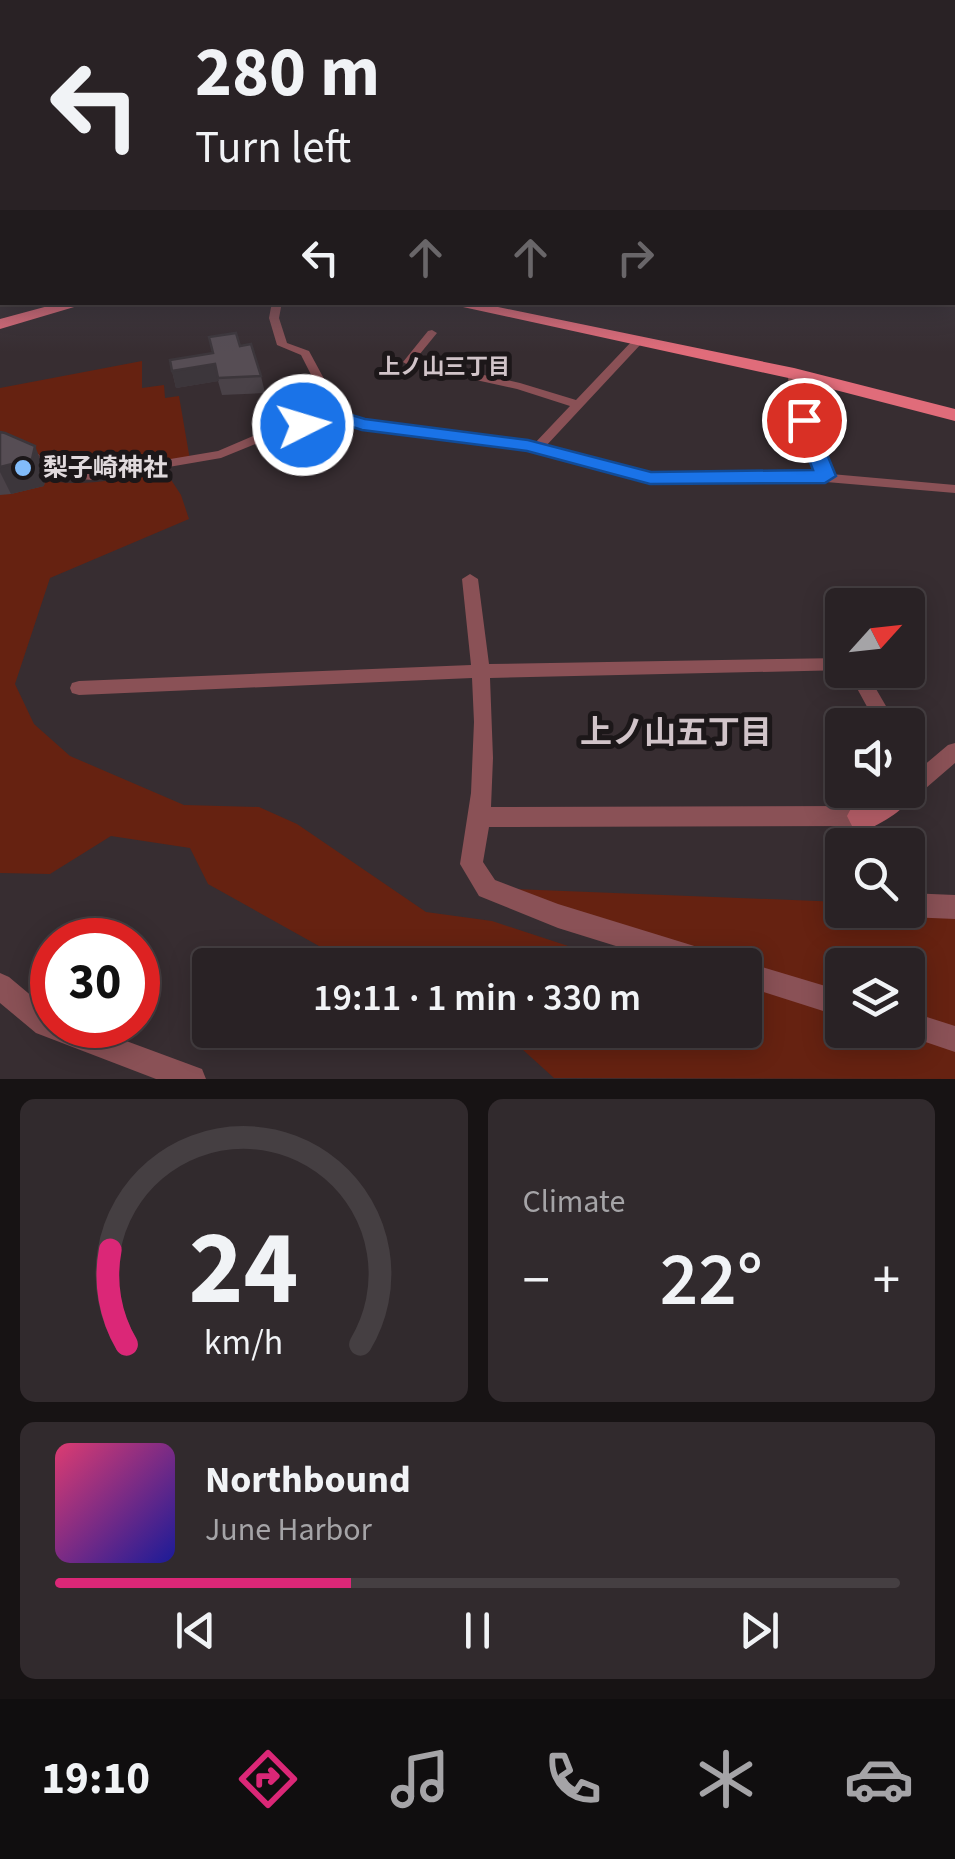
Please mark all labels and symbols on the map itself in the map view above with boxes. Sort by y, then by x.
district label: 上ノ山三丁目 [378,351,510,383]
position arrow [251,373,355,477]
pin [762,378,847,463]
place label: 梨子崎神社 [43,450,168,486]
marker: 梨子崎神社 [12,457,34,479]
north arrow [825,588,925,688]
district label: 上ノ山五丁目 [580,710,772,756]
speed limit sign: 30 [30,918,160,1048]

